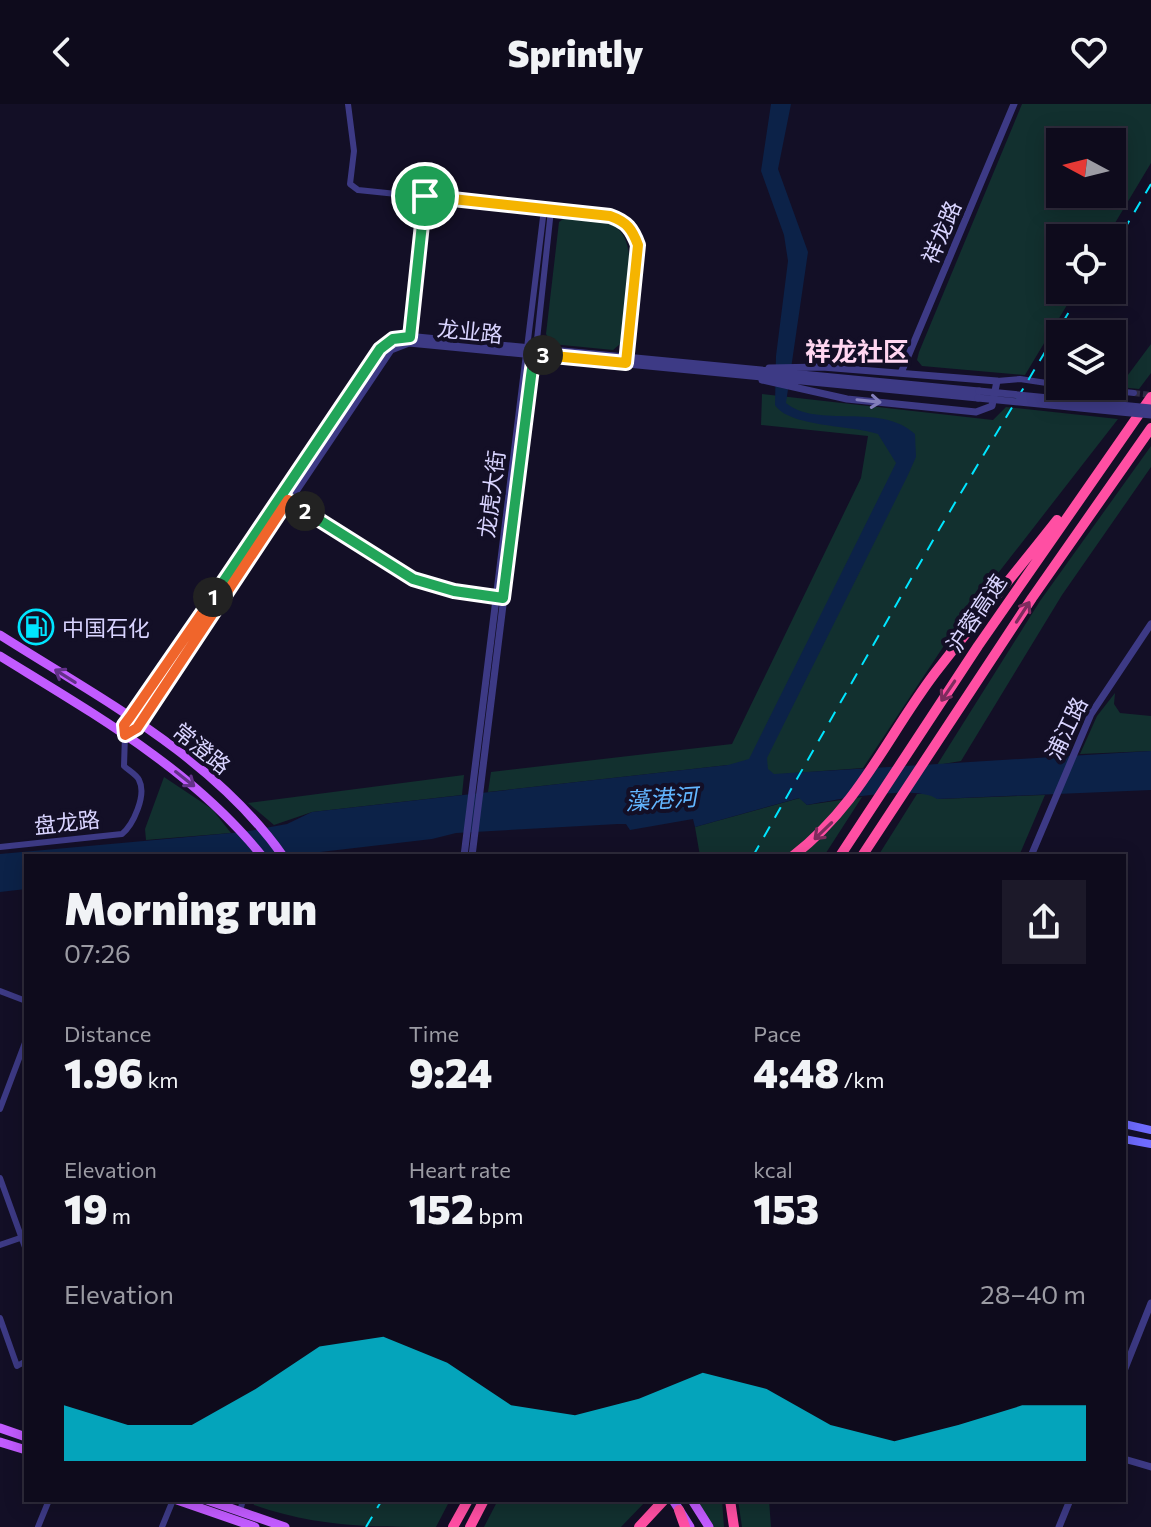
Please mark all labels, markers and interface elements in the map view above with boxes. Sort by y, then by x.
icon: back [40,30,84,74]
text: Sprintly [508,30,643,74]
icon: heart [1067,30,1111,74]
north arrow [1046,128,1126,208]
map controls [1046,128,1126,400]
pin [391,162,459,230]
icon: arrive [403,174,447,218]
street label: 祥龙路 [916,196,966,268]
button: locate [1046,224,1126,304]
street label: 龙业路 [436,314,504,348]
button: layers [1046,320,1126,400]
pin: 3 [523,335,563,375]
district label: 祥龙社区 [805,335,909,366]
text: 3 [537,341,549,368]
one-way arrow [855,393,882,408]
street label: 龙虎大街 [472,449,510,539]
pin: 2 [285,491,325,531]
text: 2 [299,497,311,524]
street label: 沪蓉高速 [940,569,1012,657]
pin: 1 [193,577,233,617]
text: 1 [208,583,218,610]
one-way arrow [1014,601,1031,623]
fuel station icon: 中国石化 [17,608,55,646]
place label: 中国石化 [62,614,150,641]
one-way arrow [54,667,77,683]
one-way arrow [939,680,956,702]
street label: 浦江路 [1039,692,1093,764]
street label: 常澄路 [168,717,236,779]
one-way arrow [174,771,195,788]
water label: 藻港河 [624,781,702,815]
street label: 盘龙路 [33,805,101,839]
one-way arrow [813,822,833,841]
text: Morning run [64,880,317,934]
button: share [1002,880,1086,964]
text: 07:26 [64,937,131,968]
text: Distance [64,1020,151,1047]
text: Time [409,1020,459,1047]
text: Pace [753,1020,801,1047]
text: 1.96 [64,1047,143,1096]
text: 9:24 [409,1047,492,1096]
text: 4:48 [753,1047,839,1096]
text: km [143,1066,179,1093]
text: /km [839,1066,884,1093]
text: Elevation [64,1156,157,1183]
text: Heart rate [409,1156,511,1183]
text: kcal [753,1156,793,1183]
text: 19 [64,1183,108,1232]
text: 152 [409,1183,474,1232]
text: 153 [753,1183,819,1232]
text: m [108,1202,131,1229]
text: bpm [474,1202,523,1229]
text: Elevation [64,1278,174,1309]
text: 28–40 m [980,1278,1086,1309]

